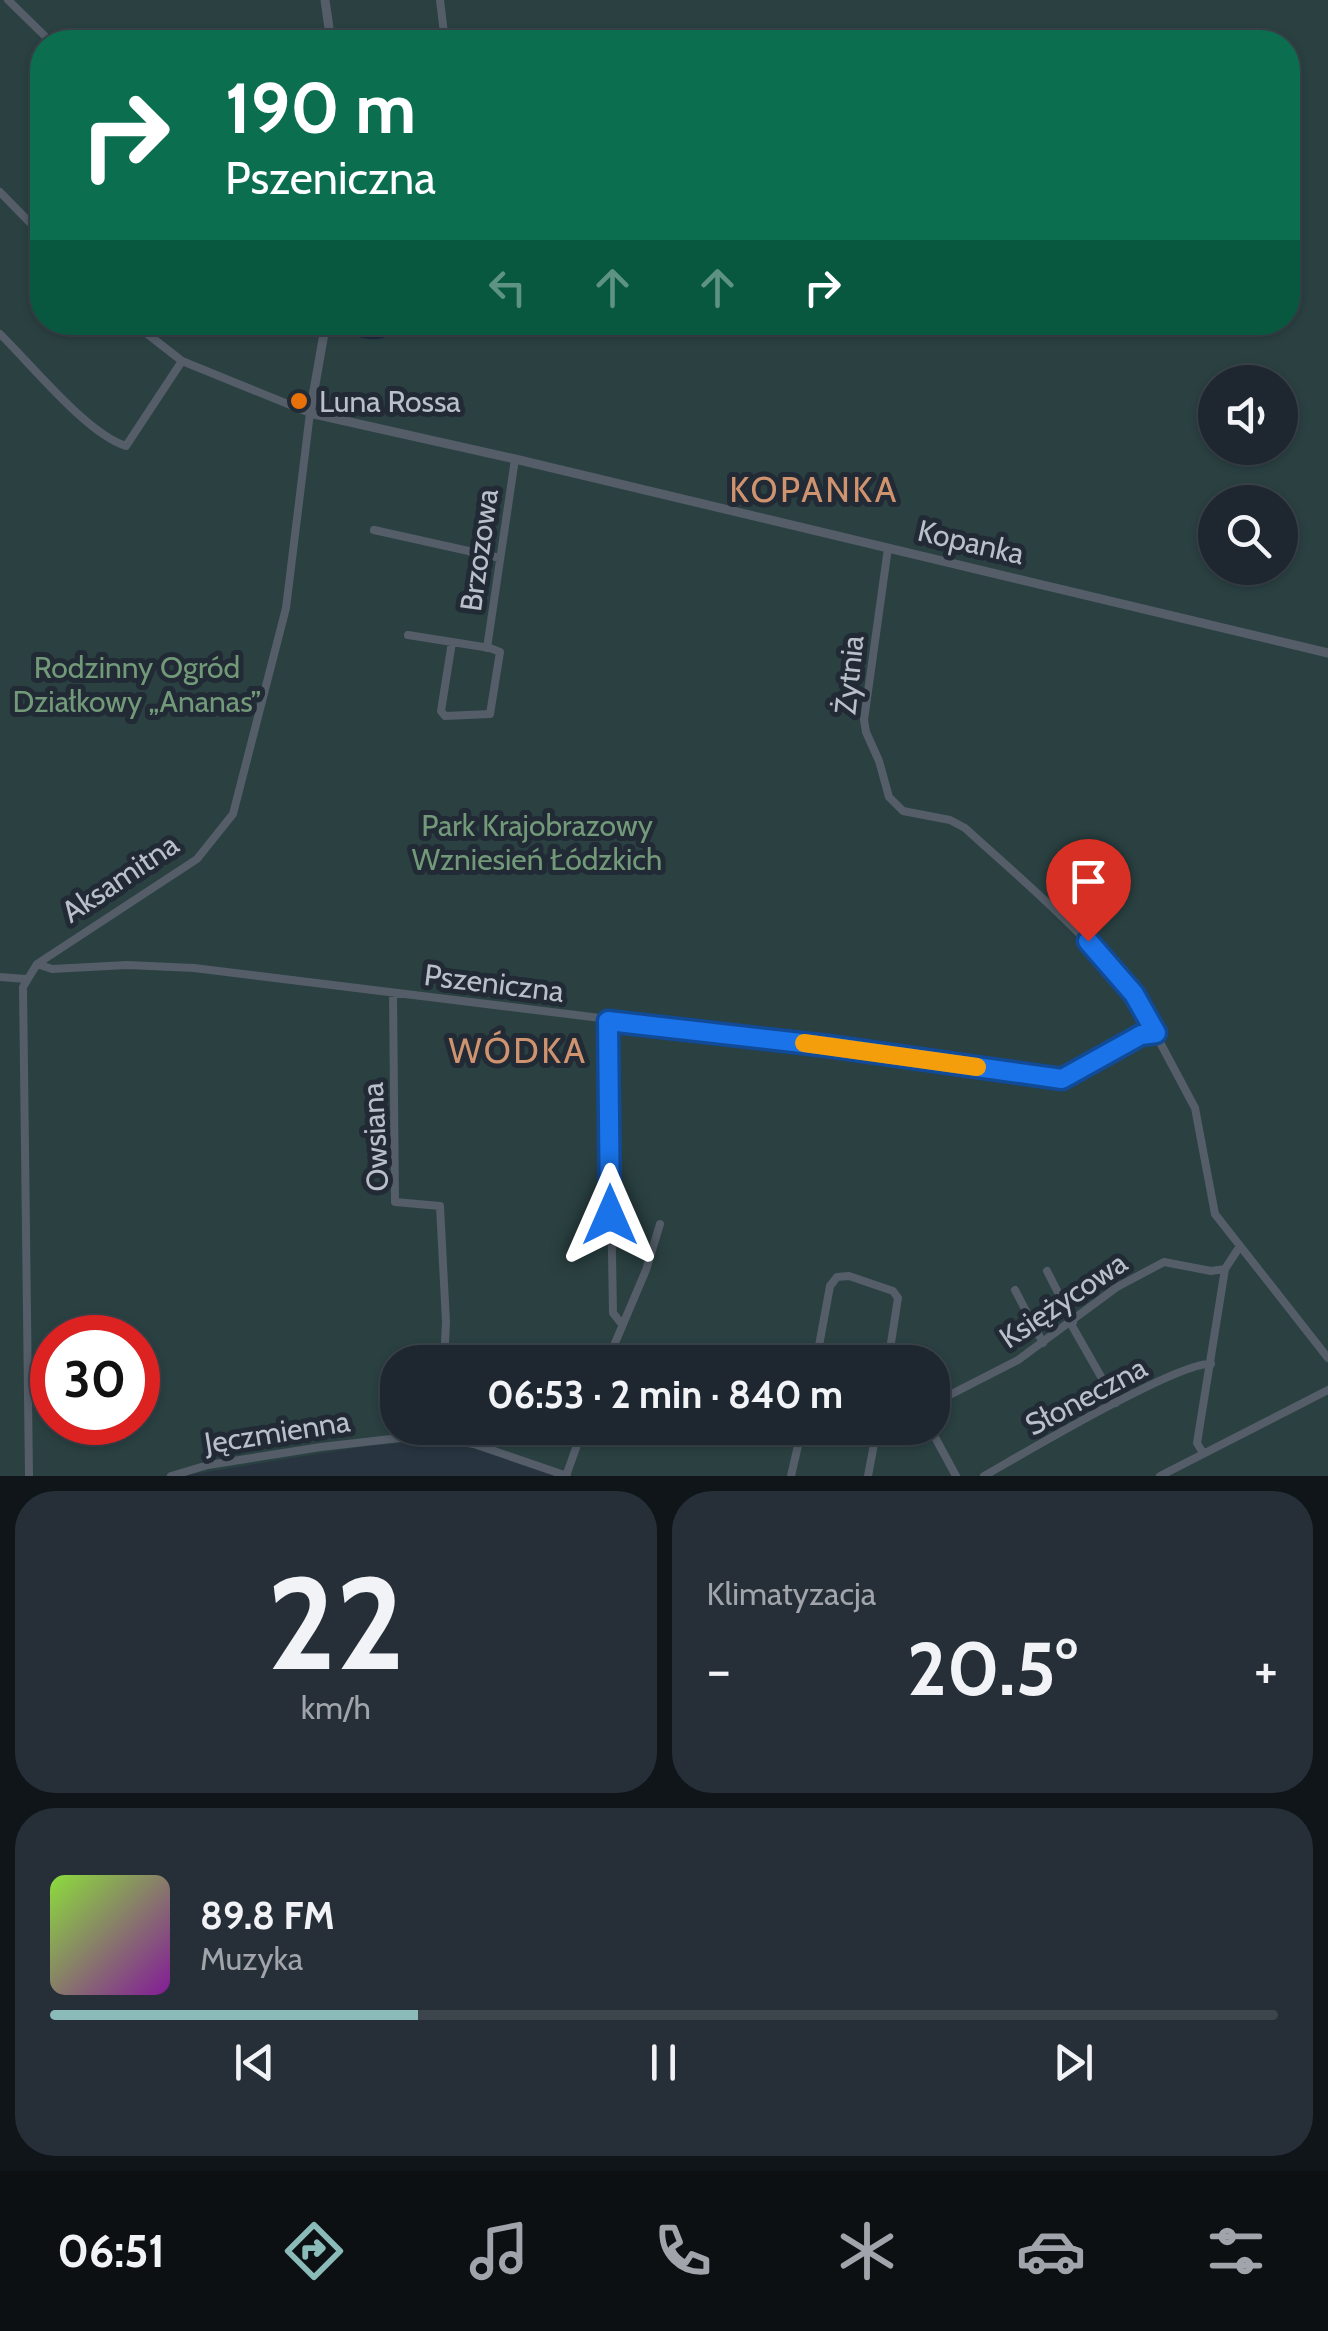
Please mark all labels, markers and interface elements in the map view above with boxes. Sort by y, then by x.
text: 190 m [225,65,416,151]
icon: right [60,70,190,200]
text: Pszeniczna [225,151,436,205]
icon: left [480,260,535,315]
icon: ahead [585,260,640,315]
icon: ahead [690,260,745,315]
icon: right [795,260,850,315]
map controls [1198,365,1298,585]
button: sound [1198,365,1298,465]
place label: Luna Rossa [319,383,461,420]
marker: Luna Rossa [288,390,310,412]
district label: KOPANKA [729,468,899,511]
button: search [1198,485,1298,585]
street label: Brzozowa [452,486,506,614]
street label: Kopanka [914,512,1028,572]
street label: Żytnia [826,633,872,716]
park label: Rodzinny Ogród Działkowy „Ananas” [13,649,261,720]
park label: Park Krajobrazowy Wzniesień Łódzkich [412,807,662,878]
street label: Aksamitna [55,825,186,930]
pin [1046,839,1131,942]
icon: arrive [1061,854,1116,909]
street label: Pszeniczna [422,956,567,1010]
district label: WÓDKA [448,1029,588,1072]
street label: Owsiana [354,1081,396,1192]
position arrow [558,1163,662,1267]
street label: Księżycowa [992,1244,1134,1356]
speed limit sign: 30 [30,1315,160,1445]
street label: Słoneczna [1019,1348,1154,1443]
text: 06:53 · 2 min · 840 m [487,1371,843,1418]
street label: Jęczmienna [201,1402,353,1462]
text: 22 [267,1544,405,1702]
text: Klimatyzacja [707,1574,876,1613]
text: 20.5° [907,1623,1077,1714]
text: − [707,1636,731,1703]
text: + [1254,1636,1278,1703]
text: km/h [301,1688,371,1727]
text: 89.8 FM [200,1892,335,1939]
text: Muzyka [200,1939,303,1978]
icon: previous [227,2035,282,2090]
icon: pause [636,2035,691,2090]
icon: next [1046,2035,1101,2090]
icon: directions [279,2216,349,2286]
icon: music [464,2216,534,2286]
icon: phone [648,2216,718,2286]
icon: climate [832,2216,902,2286]
icon: car [1016,2216,1086,2286]
icon: filters [1201,2216,1271,2286]
text: 06:51 [57,2224,165,2278]

